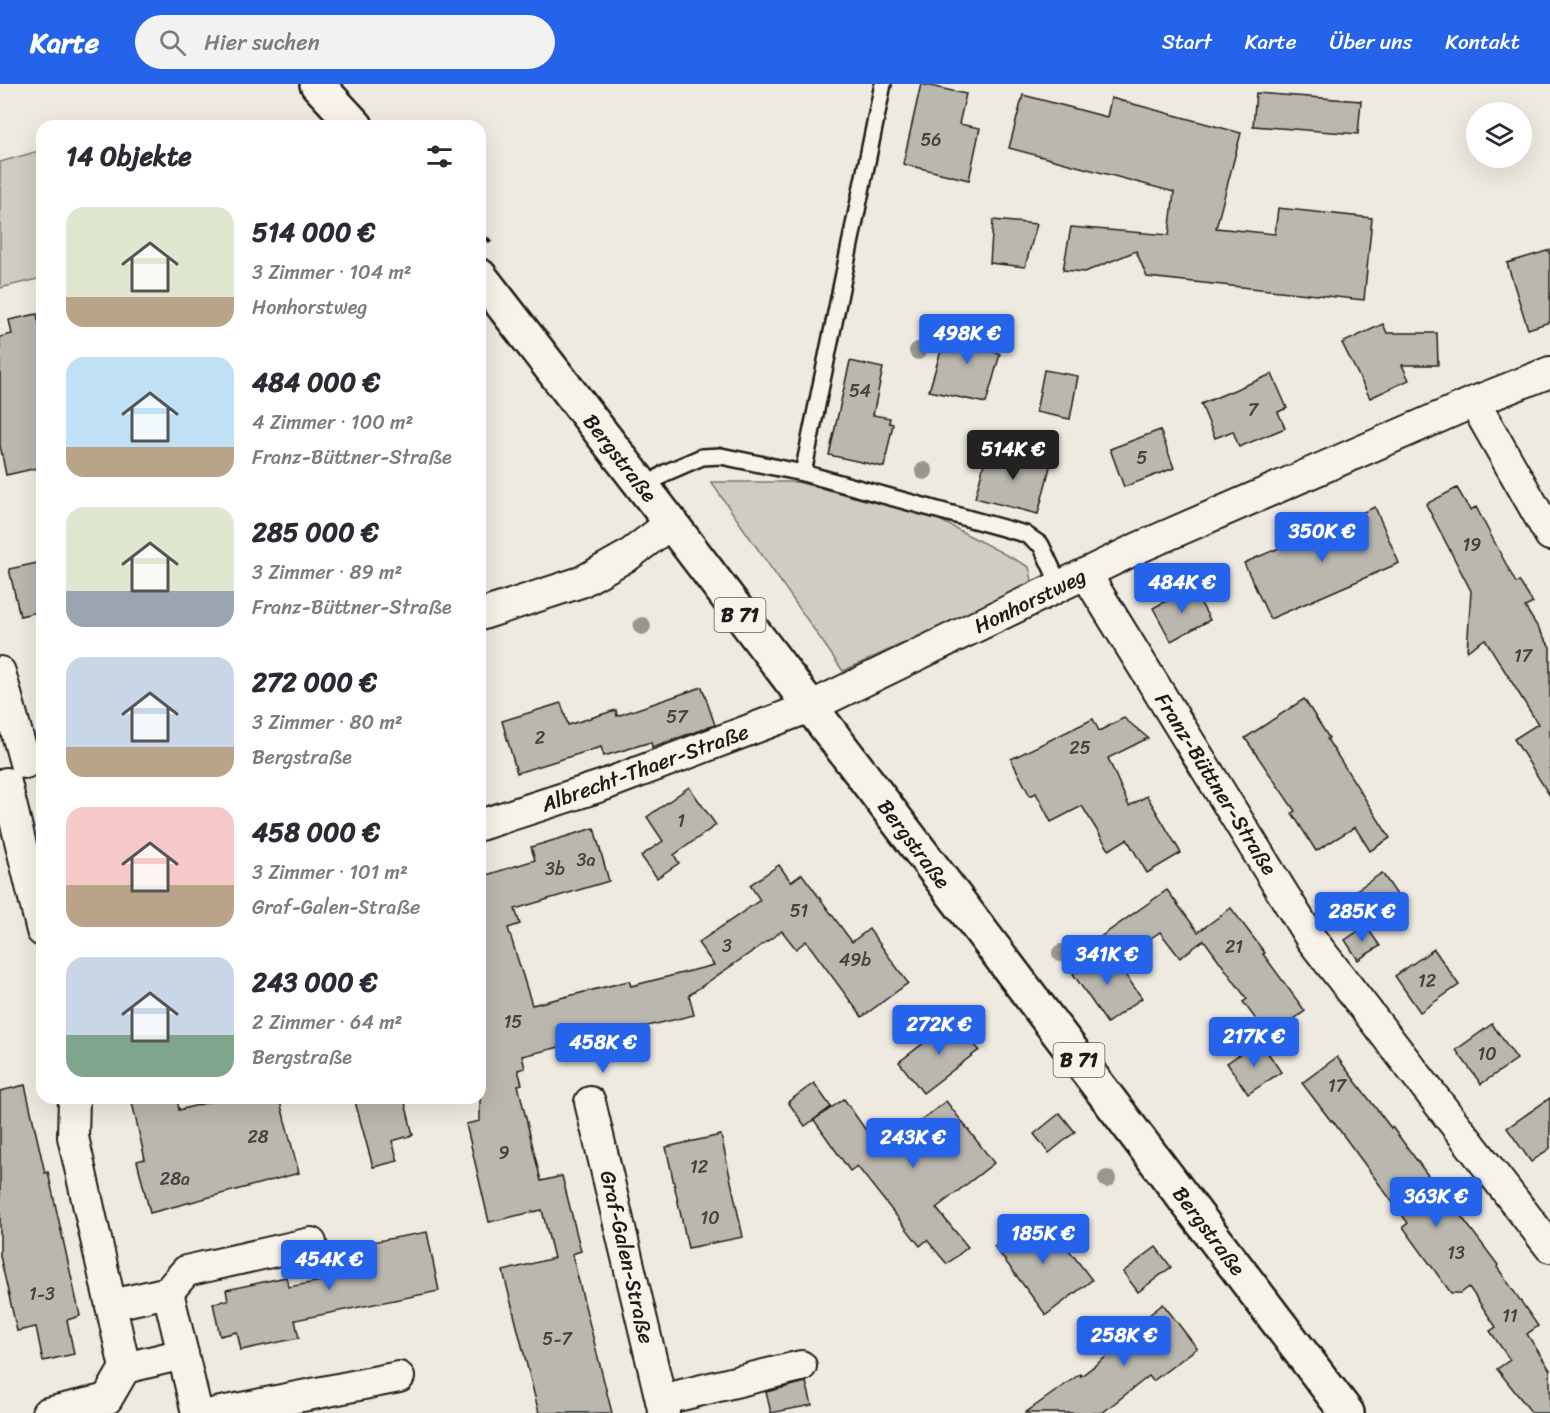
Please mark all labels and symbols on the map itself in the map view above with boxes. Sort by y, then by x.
house number: 56 [920,124,942,156]
pin: 498K € [918,314,1016,365]
house number: 54 [849,375,871,407]
house number: 7 [1248,394,1260,426]
street label: Bergstraße [573,405,667,511]
pin: 514K € [964,430,1062,481]
house number: 5 [1137,442,1148,474]
pin: 350K € [1273,512,1371,563]
house number: 19 [1463,529,1481,561]
street label: Honhorstweg [967,557,1093,645]
pin: 484K € [1133,563,1231,614]
road number: B 71 [714,598,766,632]
house number: 17 [1514,640,1534,672]
street label: Franz-Büttner-Straße [1144,685,1288,883]
house number: 57 [666,701,689,733]
street label: Albrecht-Thaer-Straße [535,713,754,824]
house number: 2 [535,722,545,754]
house number: 25 [1069,732,1091,764]
street label: Bergstraße [867,791,961,897]
house number: 1 [677,805,685,837]
house number: 3a [577,844,595,876]
house number: 3b [545,853,565,885]
pin: 285K € [1313,892,1411,943]
house number: 51 [790,895,809,927]
house number: 3 [722,930,732,962]
house number: 21 [1225,931,1243,963]
pin: 341K € [1058,935,1156,986]
house number: 49b [839,944,871,976]
house number: 12 [1418,965,1436,997]
pin: 272K € [890,1005,988,1056]
house number: 15 [504,1006,522,1038]
pin: 217K € [1205,1017,1303,1068]
pin: 458K € [554,1023,652,1074]
house number: 10 [1477,1038,1497,1070]
road number: B 71 [1054,1043,1104,1077]
house number: 17 [1328,1070,1348,1102]
pin: 243K € [864,1118,962,1169]
house number: 28 [247,1121,269,1153]
house number: 9 [498,1137,510,1169]
house number: 12 [690,1151,708,1183]
house number: 28a [160,1163,190,1195]
street label: Graf-Galen-Straße [589,1167,665,1348]
pin: 363K € [1387,1177,1485,1228]
street label: Bergstraße [1162,1178,1256,1284]
house number: 10 [700,1202,720,1234]
pin: 185K € [994,1214,1092,1265]
house number: 13 [1447,1237,1465,1269]
pin: 454K € [280,1240,378,1291]
house number: 1-3 [29,1278,55,1310]
house number: 11 [1502,1300,1518,1332]
pin: 258K € [1075,1316,1173,1367]
house number: 5-7 [542,1323,574,1355]

